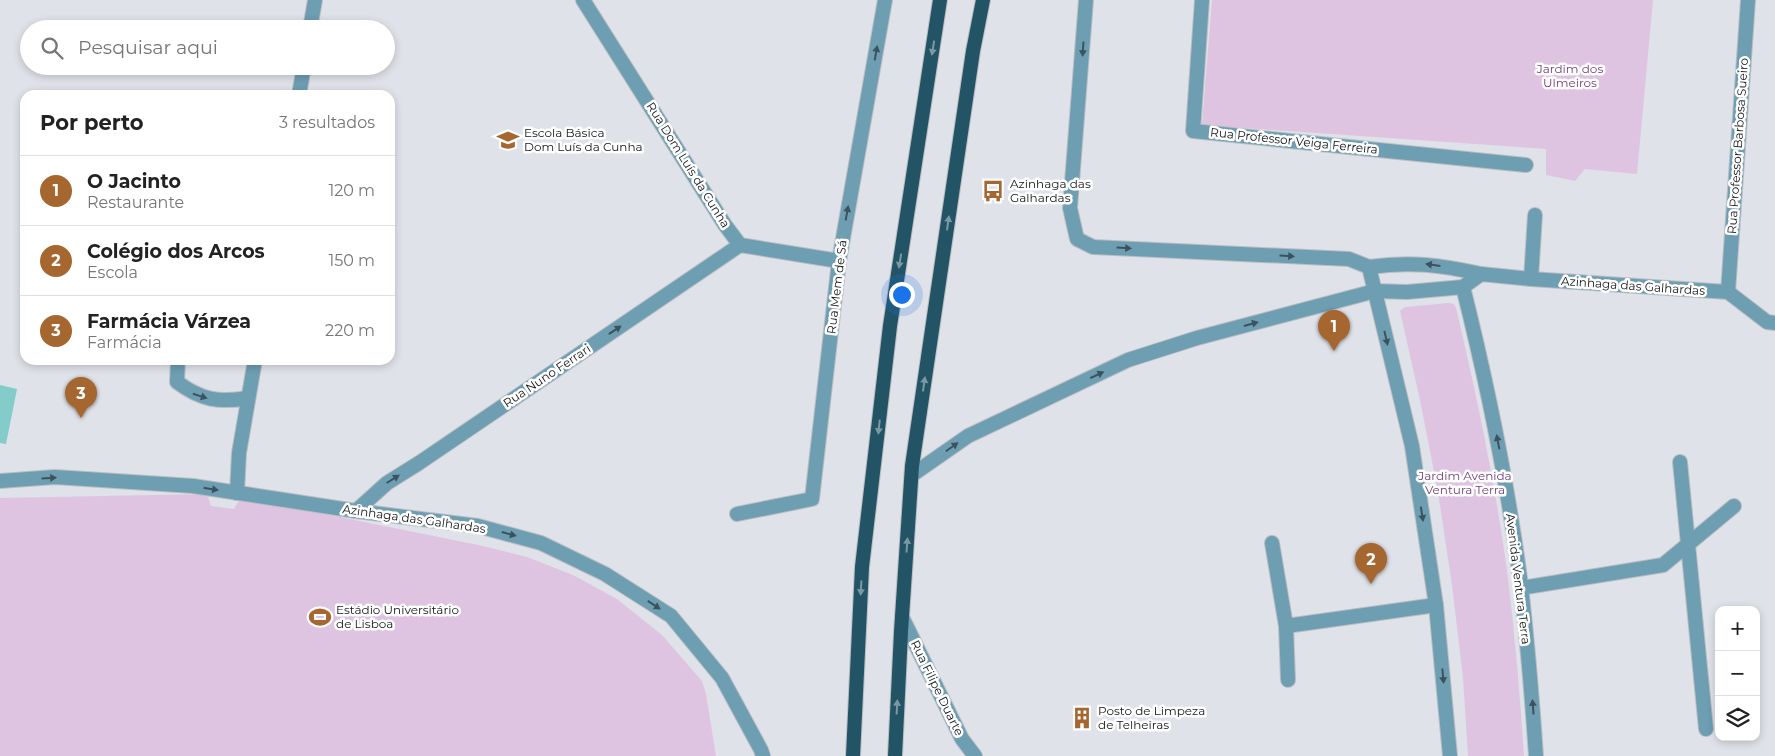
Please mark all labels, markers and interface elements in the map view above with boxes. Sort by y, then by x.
search box [20,20,395,75]
icon: search [38,34,66,62]
text: Pesquisar aqui [78,36,218,59]
one-way arrow [929,41,937,57]
one-way arrow [1078,41,1086,57]
one-way arrow [872,45,880,61]
street label: Rua Professor Barbosa Sueiro [1724,57,1751,235]
park label: Jardim dos Ulmeiros [1536,61,1603,90]
street label: Rua Dom Luís da Cunha [643,99,733,230]
text: Por perto [40,110,144,135]
text: 3 resultados [279,113,375,132]
street label: Rua Professor Veiga Ferreira [1210,124,1379,157]
place label: Escola Básica Dom Luís da Cunha [524,125,643,154]
school or university icon: Escola Básica Dom Luís da Cunha [495,127,521,153]
text: O Jacinto [87,170,181,193]
place label: Azinhaga das Galhardas [1010,176,1091,205]
bus stop icon: Azinhaga das Galhardas [980,178,1006,204]
text: 1 [53,181,59,200]
text: 120 m [328,181,375,200]
text: Restaurante [87,193,184,212]
one-way arrow [844,205,852,221]
one-way arrow [944,215,952,231]
street label: Rua Mem de Sá [823,239,850,335]
text: Colégio dos Arcos [87,240,265,263]
one-way arrow [1117,244,1133,252]
text: 2 [51,251,61,270]
text: 150 m [328,251,375,270]
one-way arrow [896,253,904,269]
one-way arrow [1279,253,1295,261]
one-way arrow [1425,261,1441,269]
text: Escola [87,263,138,282]
street label: Azinhaga das Galhardas [1560,273,1706,298]
your location [889,282,915,308]
text: Farmácia Várzea [87,310,251,333]
pin: 1 [1318,310,1350,351]
one-way arrow [1243,319,1258,327]
text: 3 [51,321,61,340]
text: 220 m [325,321,375,340]
one-way arrow [608,325,622,335]
one-way arrow [1382,331,1390,346]
text: Farmácia [87,333,162,352]
street label: Rua Nuno Ferrari [500,341,593,410]
one-way arrow [1090,371,1104,379]
one-way arrow [921,375,929,391]
pin: 3 [65,377,97,418]
one-way arrow [193,392,208,400]
one-way arrow [875,419,883,435]
one-way arrow [1493,434,1501,450]
one-way arrow [945,442,959,452]
park label: Jardim Avenida Ventura Terra [1417,468,1512,497]
one-way arrow [41,473,57,481]
one-way arrow [386,475,399,484]
one-way arrow [203,485,219,493]
street label: Azinhaga das Galhardas [342,501,487,536]
one-way arrow [1418,507,1426,523]
street label: Avenida Ventura Terra [1503,513,1534,645]
one-way arrow [502,530,517,538]
one-way arrow [903,537,911,553]
pin: 2 [1355,543,1387,584]
one-way arrow [857,581,865,597]
one-way arrow [648,601,661,610]
place label: Estádio Universitário de Lisboa [336,602,459,631]
sports icon: Estádio Universitário de Lisboa [307,604,333,630]
map controls [1715,606,1760,741]
button: + [1715,606,1760,651]
street label: Rua Filipe Duarte [908,637,967,738]
button: − [1715,651,1760,696]
one-way arrow [1439,668,1447,684]
button: layers [1715,696,1760,741]
one-way arrow [894,699,902,715]
one-way arrow [1528,699,1536,715]
place label: Posto de Limpeza de Telheiras [1098,703,1205,732]
building icon: Posto de Limpeza de Telheiras [1069,705,1095,731]

